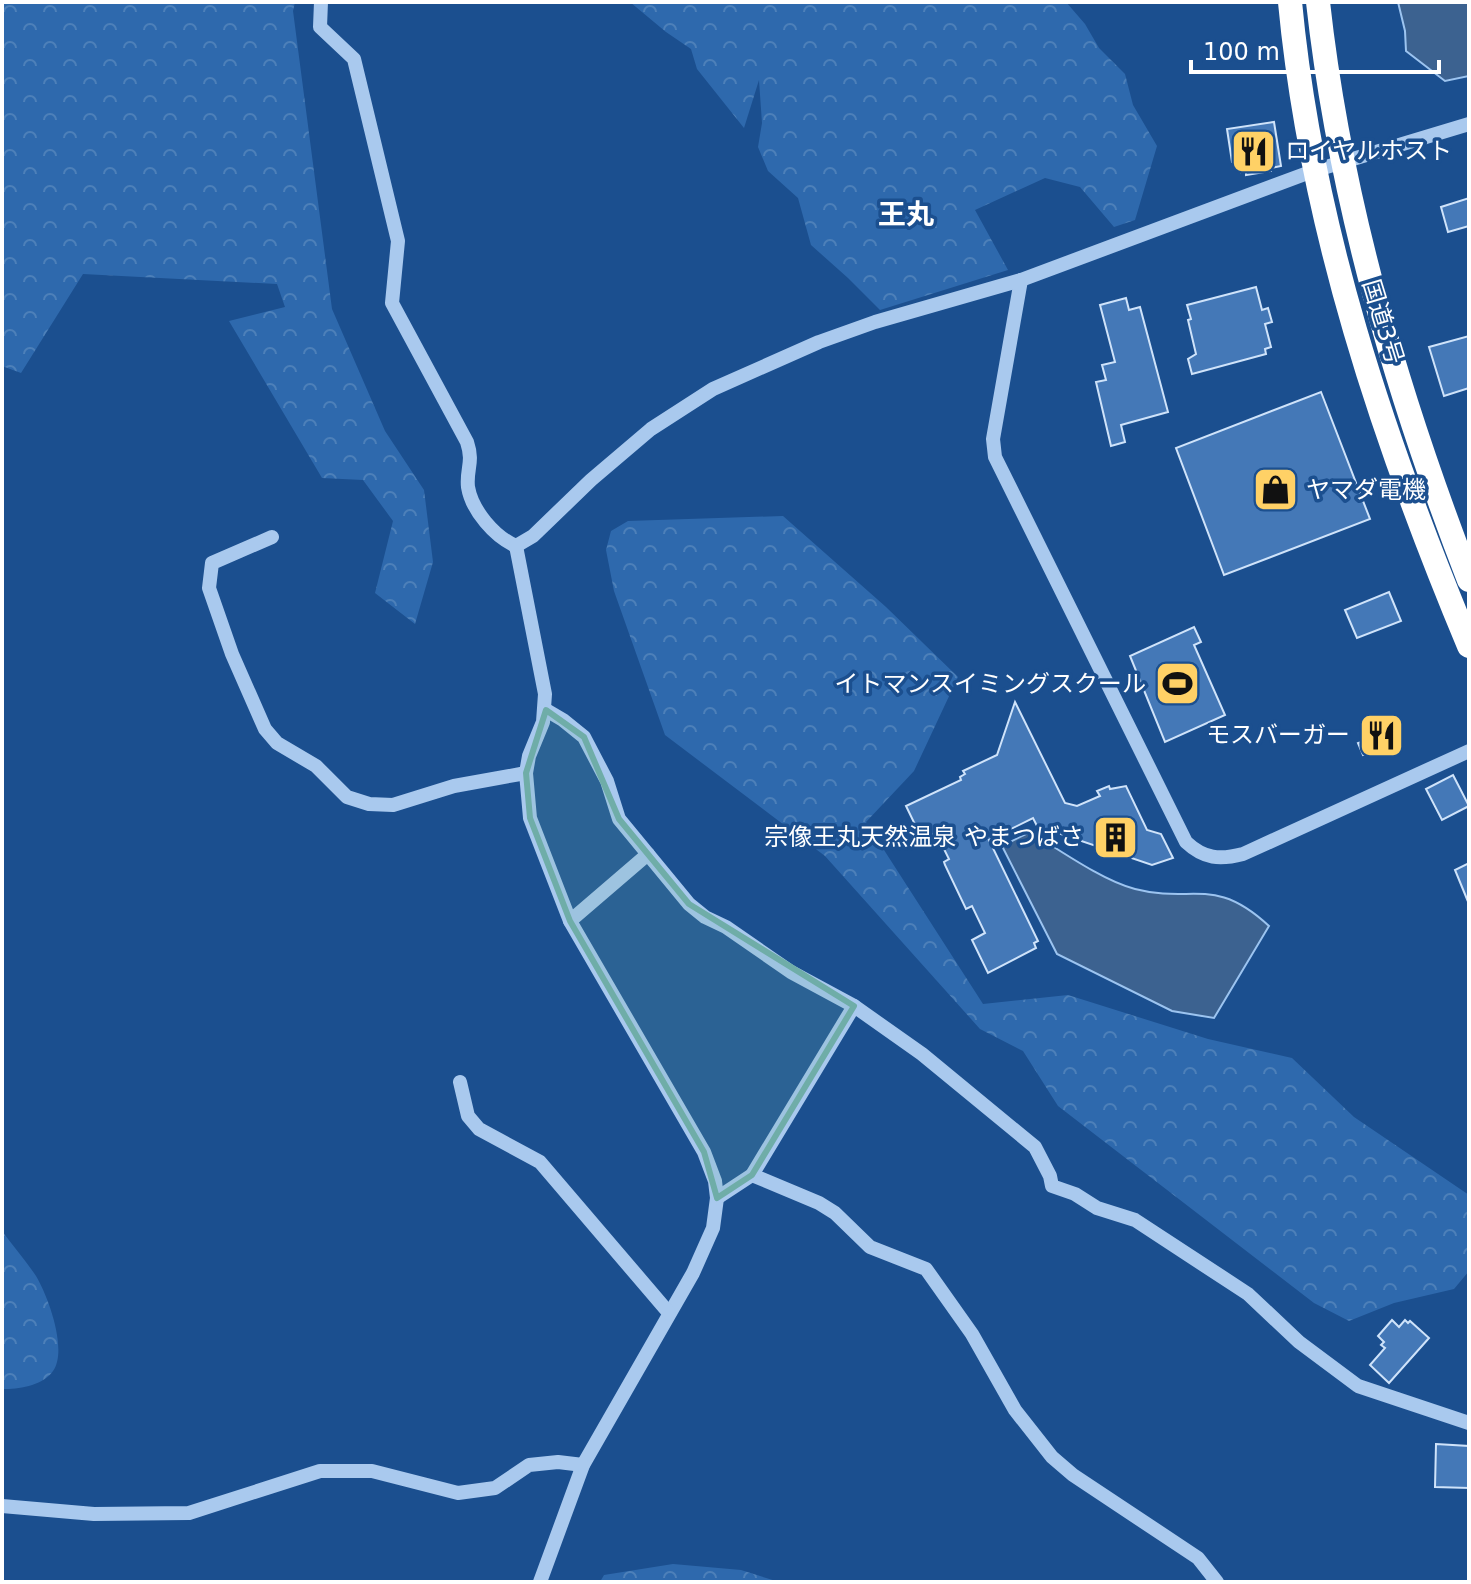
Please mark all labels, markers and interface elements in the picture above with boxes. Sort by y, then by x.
scale bar [1191,24,1439,74]
text: 100 m [1203,38,1280,66]
restaurant icon: ロイヤルホスト [1230,127,1278,175]
place label: ロイヤルホスト [1285,137,1452,165]
district label: 王丸 [878,198,934,231]
street label: 国道3号 [1357,276,1409,368]
shop icon: ヤマダ電機 [1251,466,1299,514]
place label: ヤマダ電機 [1306,476,1426,504]
sports icon: イトマンスイミングスクール [1153,660,1201,708]
place label: イトマンスイミングスクール [834,670,1146,698]
restaurant icon: モスバーガー [1357,711,1405,759]
place label: モスバーガー [1206,721,1350,749]
building icon: 宗像王丸天然温泉 やまつばさ [1091,813,1139,861]
place label: 宗像王丸天然温泉 やまつばさ [764,823,1084,851]

